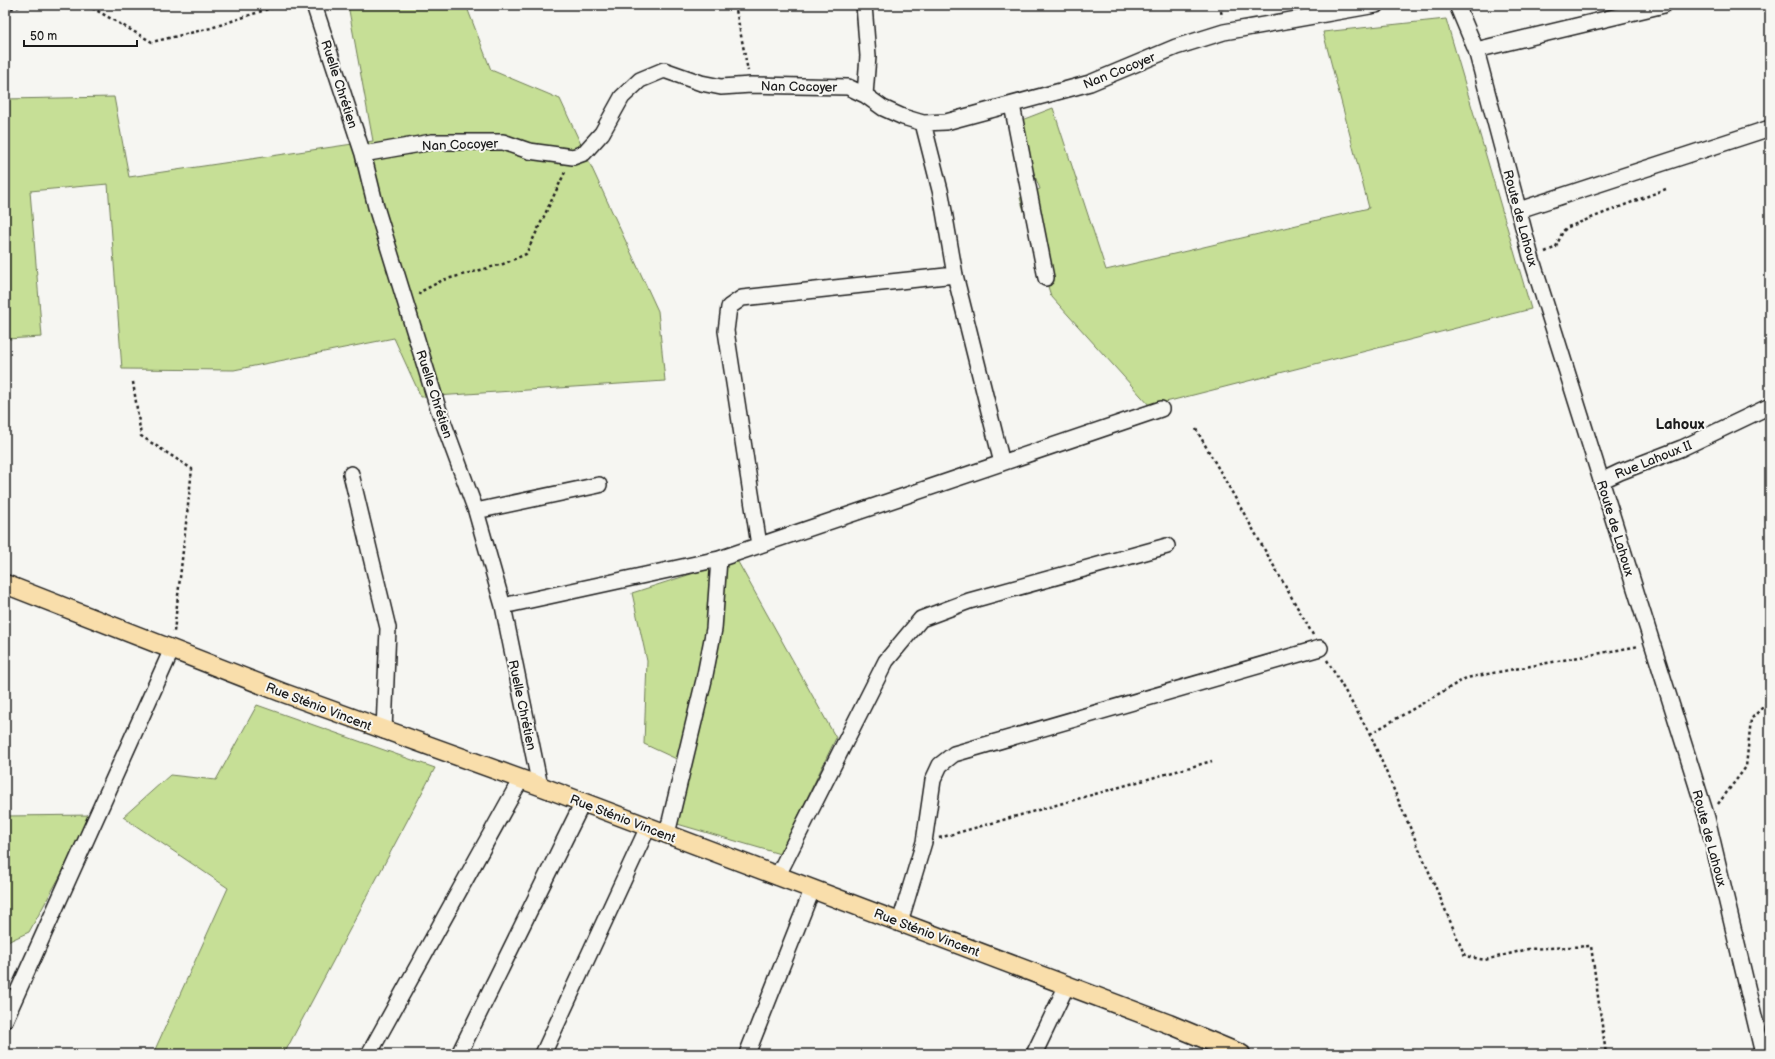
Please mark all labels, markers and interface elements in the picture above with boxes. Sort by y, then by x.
scale bar [24,22,137,48]
text: 50 m [30,29,57,44]
street label: Ruelle Chrétien [317,38,361,130]
street label: Nan Cocoyer [1081,49,1158,93]
street label: Nan Cocoyer [761,78,838,96]
street label: Nan Cocoyer [422,136,499,154]
street label: Route de Lahoux [1499,168,1541,268]
street label: Ruelle Chrétien [412,348,456,440]
district label: Lahoux [1656,415,1705,434]
street label: Rue Lahoux II [1613,437,1694,483]
street label: Route de Lahoux [1593,478,1637,578]
street label: Ruelle Chrétien [505,659,539,752]
street label: Rue Sténio Vincent [264,679,374,734]
street label: Route de Lahoux [1688,788,1730,888]
street label: Rue Sténio Vincent [568,791,678,846]
street label: Rue Sténio Vincent [872,905,982,960]

